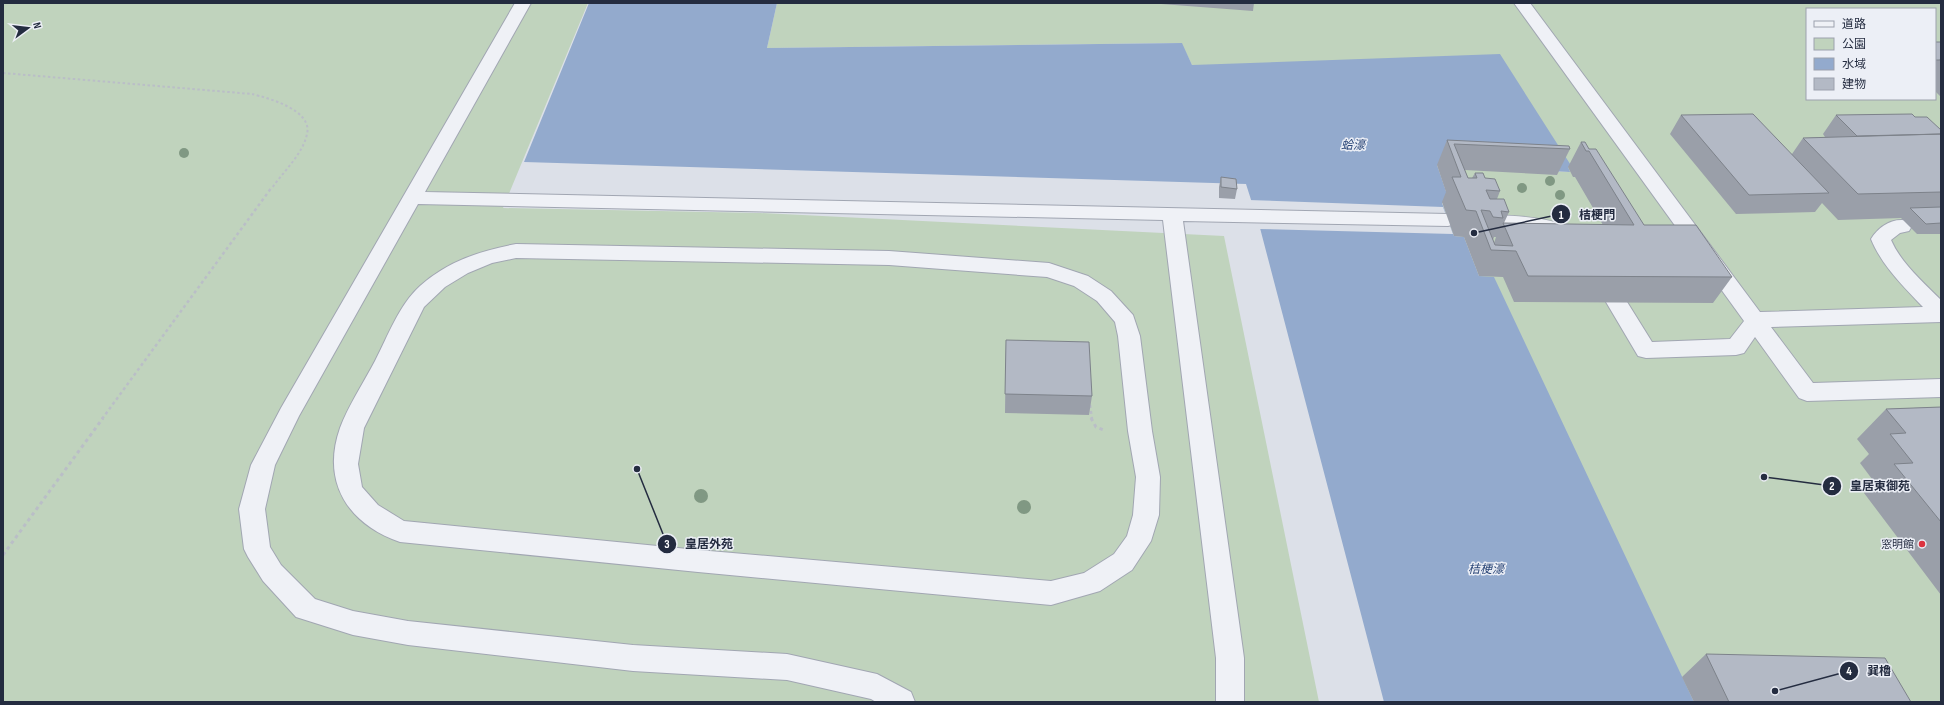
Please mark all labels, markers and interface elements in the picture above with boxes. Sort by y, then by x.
north arrow [8,8,48,48]
legend [1806,8,1936,100]
text: 道路 [1842,17,1866,32]
text: N [30,21,44,30]
text: 公園 [1842,37,1866,52]
text: 水域 [1842,57,1866,72]
text: 建物 [1842,77,1866,92]
water label: 蛤濠 [1341,138,1367,153]
callout: 桔梗門 [1551,202,1623,226]
text: 1 [1559,208,1564,223]
text: 桔梗門 [1579,208,1615,223]
callout: 皇居東御苑 [1822,474,1918,498]
text: 2 [1829,479,1835,494]
text: 皇居東御苑 [1850,479,1910,494]
callout: 皇居外苑 [657,532,741,556]
text: 3 [664,537,670,552]
text: 皇居外苑 [685,537,733,552]
place label: 窓明館 [1881,538,1914,551]
marker: 窓明館 [1917,539,1927,549]
water label: 桔梗濠 [1468,562,1506,577]
callout: 巽櫓 [1839,659,1899,683]
text: 4 [1846,664,1852,679]
text: 巽櫓 [1867,664,1891,679]

